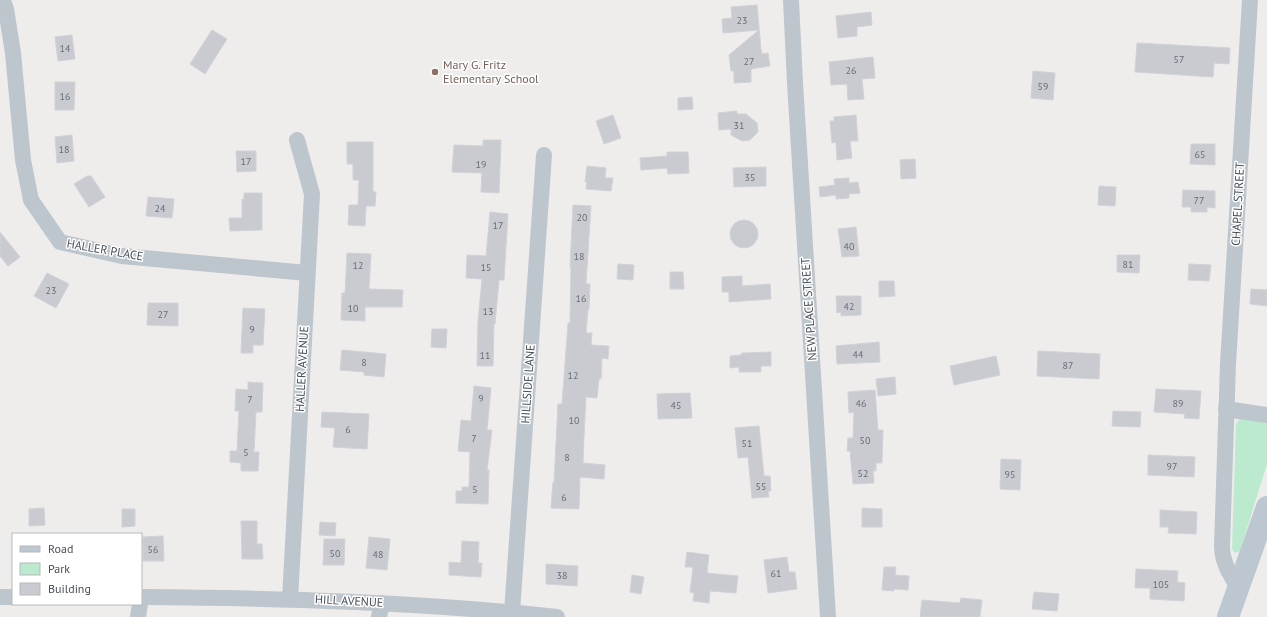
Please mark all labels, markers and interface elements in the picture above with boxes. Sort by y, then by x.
house number: 23 [737,14,747,27]
house number: 14 [60,42,71,55]
house number: 57 [1174,53,1184,66]
house number: 27 [744,55,754,68]
place label: Mary G. Fritz Elementary School [443,57,539,86]
house number: 26 [846,64,856,77]
marker: Mary G. Fritz Elementary School [430,67,440,77]
house number: 59 [1038,80,1048,93]
house number: 16 [60,90,70,103]
house number: 31 [734,119,744,132]
house number: 18 [59,143,69,156]
house number: 65 [1195,148,1205,161]
house number: 17 [241,155,251,168]
house number: 19 [476,158,486,171]
street label: CHAPEL STREET [1228,161,1247,246]
house number: 35 [745,171,755,184]
house number: 77 [1194,194,1204,207]
house number: 24 [155,202,166,215]
house number: 20 [577,211,588,224]
house number: 17 [493,219,503,232]
street label: HALLER PLACE [66,235,144,264]
house number: 40 [844,240,855,253]
house number: 18 [574,250,584,263]
street label: NEW PLACE STREET [797,257,820,361]
house number: 81 [1123,258,1133,271]
house number: 12 [353,259,363,272]
house number: 15 [481,261,491,274]
house number: 23 [46,284,56,297]
house number: 16 [576,292,586,305]
house number: 42 [844,300,854,313]
house number: 10 [348,302,359,315]
house number: 13 [483,305,493,318]
house number: 27 [158,308,168,321]
house number: 9 [249,323,255,336]
street label: HALLER AVENUE [292,326,311,412]
street label: HILLSIDE LANE [517,344,538,424]
house number: 44 [853,348,864,361]
house number: 11 [480,349,490,362]
house number: 8 [361,356,367,369]
house number: 87 [1063,359,1073,372]
house number: 12 [568,369,578,382]
house number: 9 [478,392,484,405]
house number: 7 [247,393,253,406]
house number: 46 [856,397,866,410]
house number: 89 [1173,397,1183,410]
house number: 45 [671,399,681,412]
house number: 10 [569,414,580,427]
house number: 6 [345,423,351,436]
house number: 7 [471,432,477,445]
house number: 50 [860,434,871,447]
house number: 51 [742,437,752,450]
house number: 5 [243,446,249,459]
house number: 8 [564,451,570,464]
house number: 97 [1167,460,1177,473]
house number: 52 [858,467,868,480]
house number: 95 [1005,468,1015,481]
house number: 55 [756,480,766,493]
house number: 5 [472,483,478,496]
house number: 6 [561,491,567,504]
legend [12,533,142,605]
text: Road [48,541,73,556]
house number: 56 [148,543,158,556]
house number: 50 [330,547,341,560]
house number: 48 [373,548,383,561]
text: Park [48,561,70,576]
house number: 61 [771,567,781,580]
house number: 38 [557,569,567,582]
house number: 105 [1153,578,1169,591]
text: Building [48,581,91,596]
street label: HILL AVENUE [315,591,384,610]

